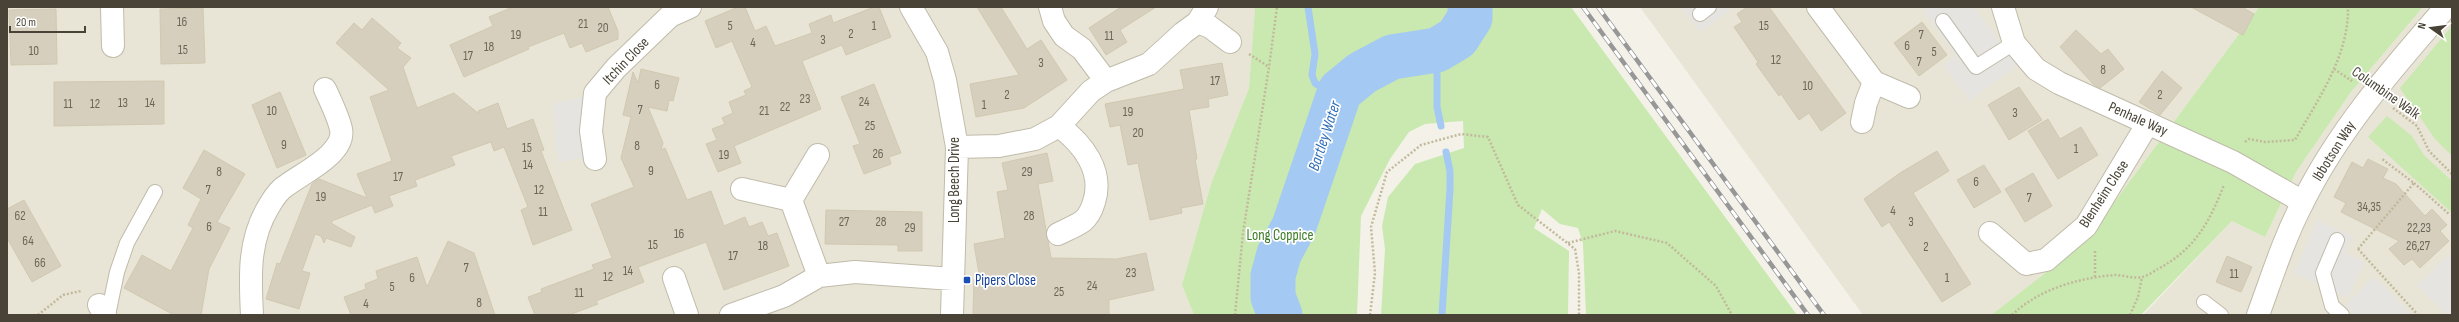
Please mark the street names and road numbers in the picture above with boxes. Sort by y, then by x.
street label: Itchin Close [599,33,653,89]
street label: Columbine Walk [2348,62,2424,124]
street label: Penhale Way [2105,98,2171,141]
street label: Ibbotson Way [2308,117,2360,185]
street label: Long Beech Drive [945,137,964,223]
street label: Blenheim Close [2075,157,2133,231]

